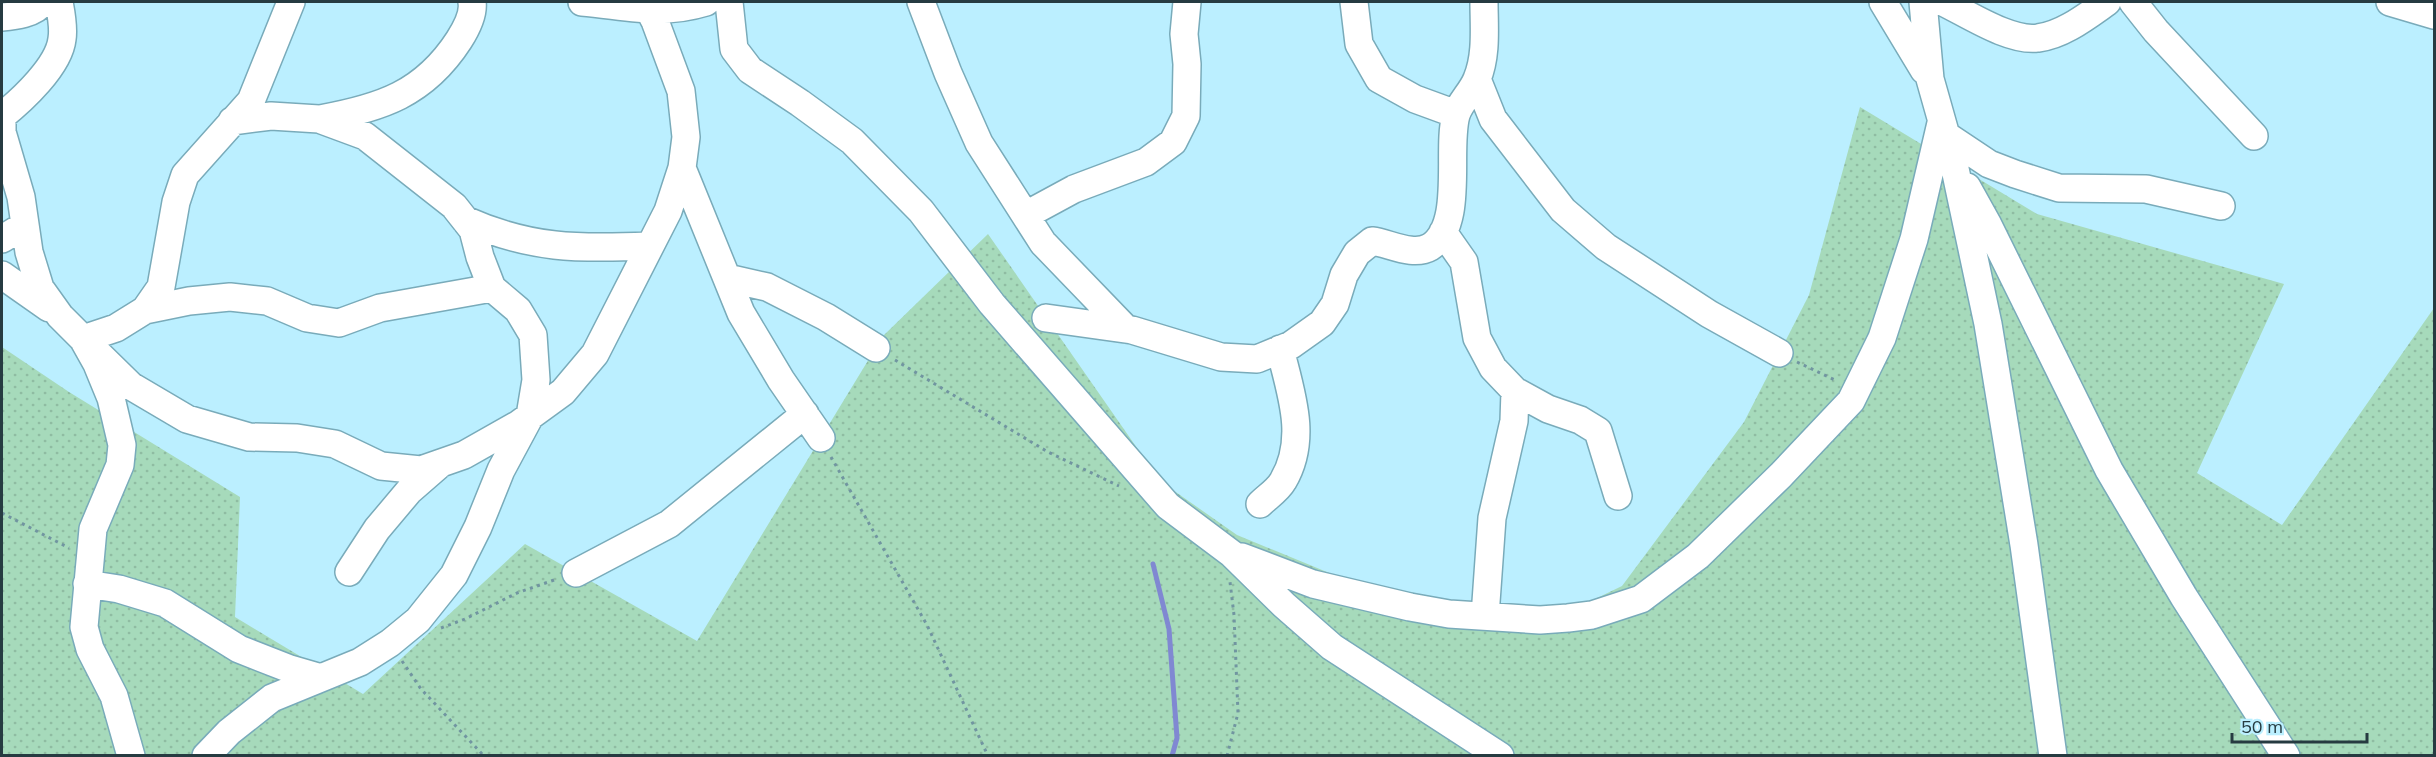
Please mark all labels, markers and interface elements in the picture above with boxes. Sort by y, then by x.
scale bar [2232,706,2367,744]
text: 50 m [2241,715,2283,738]

